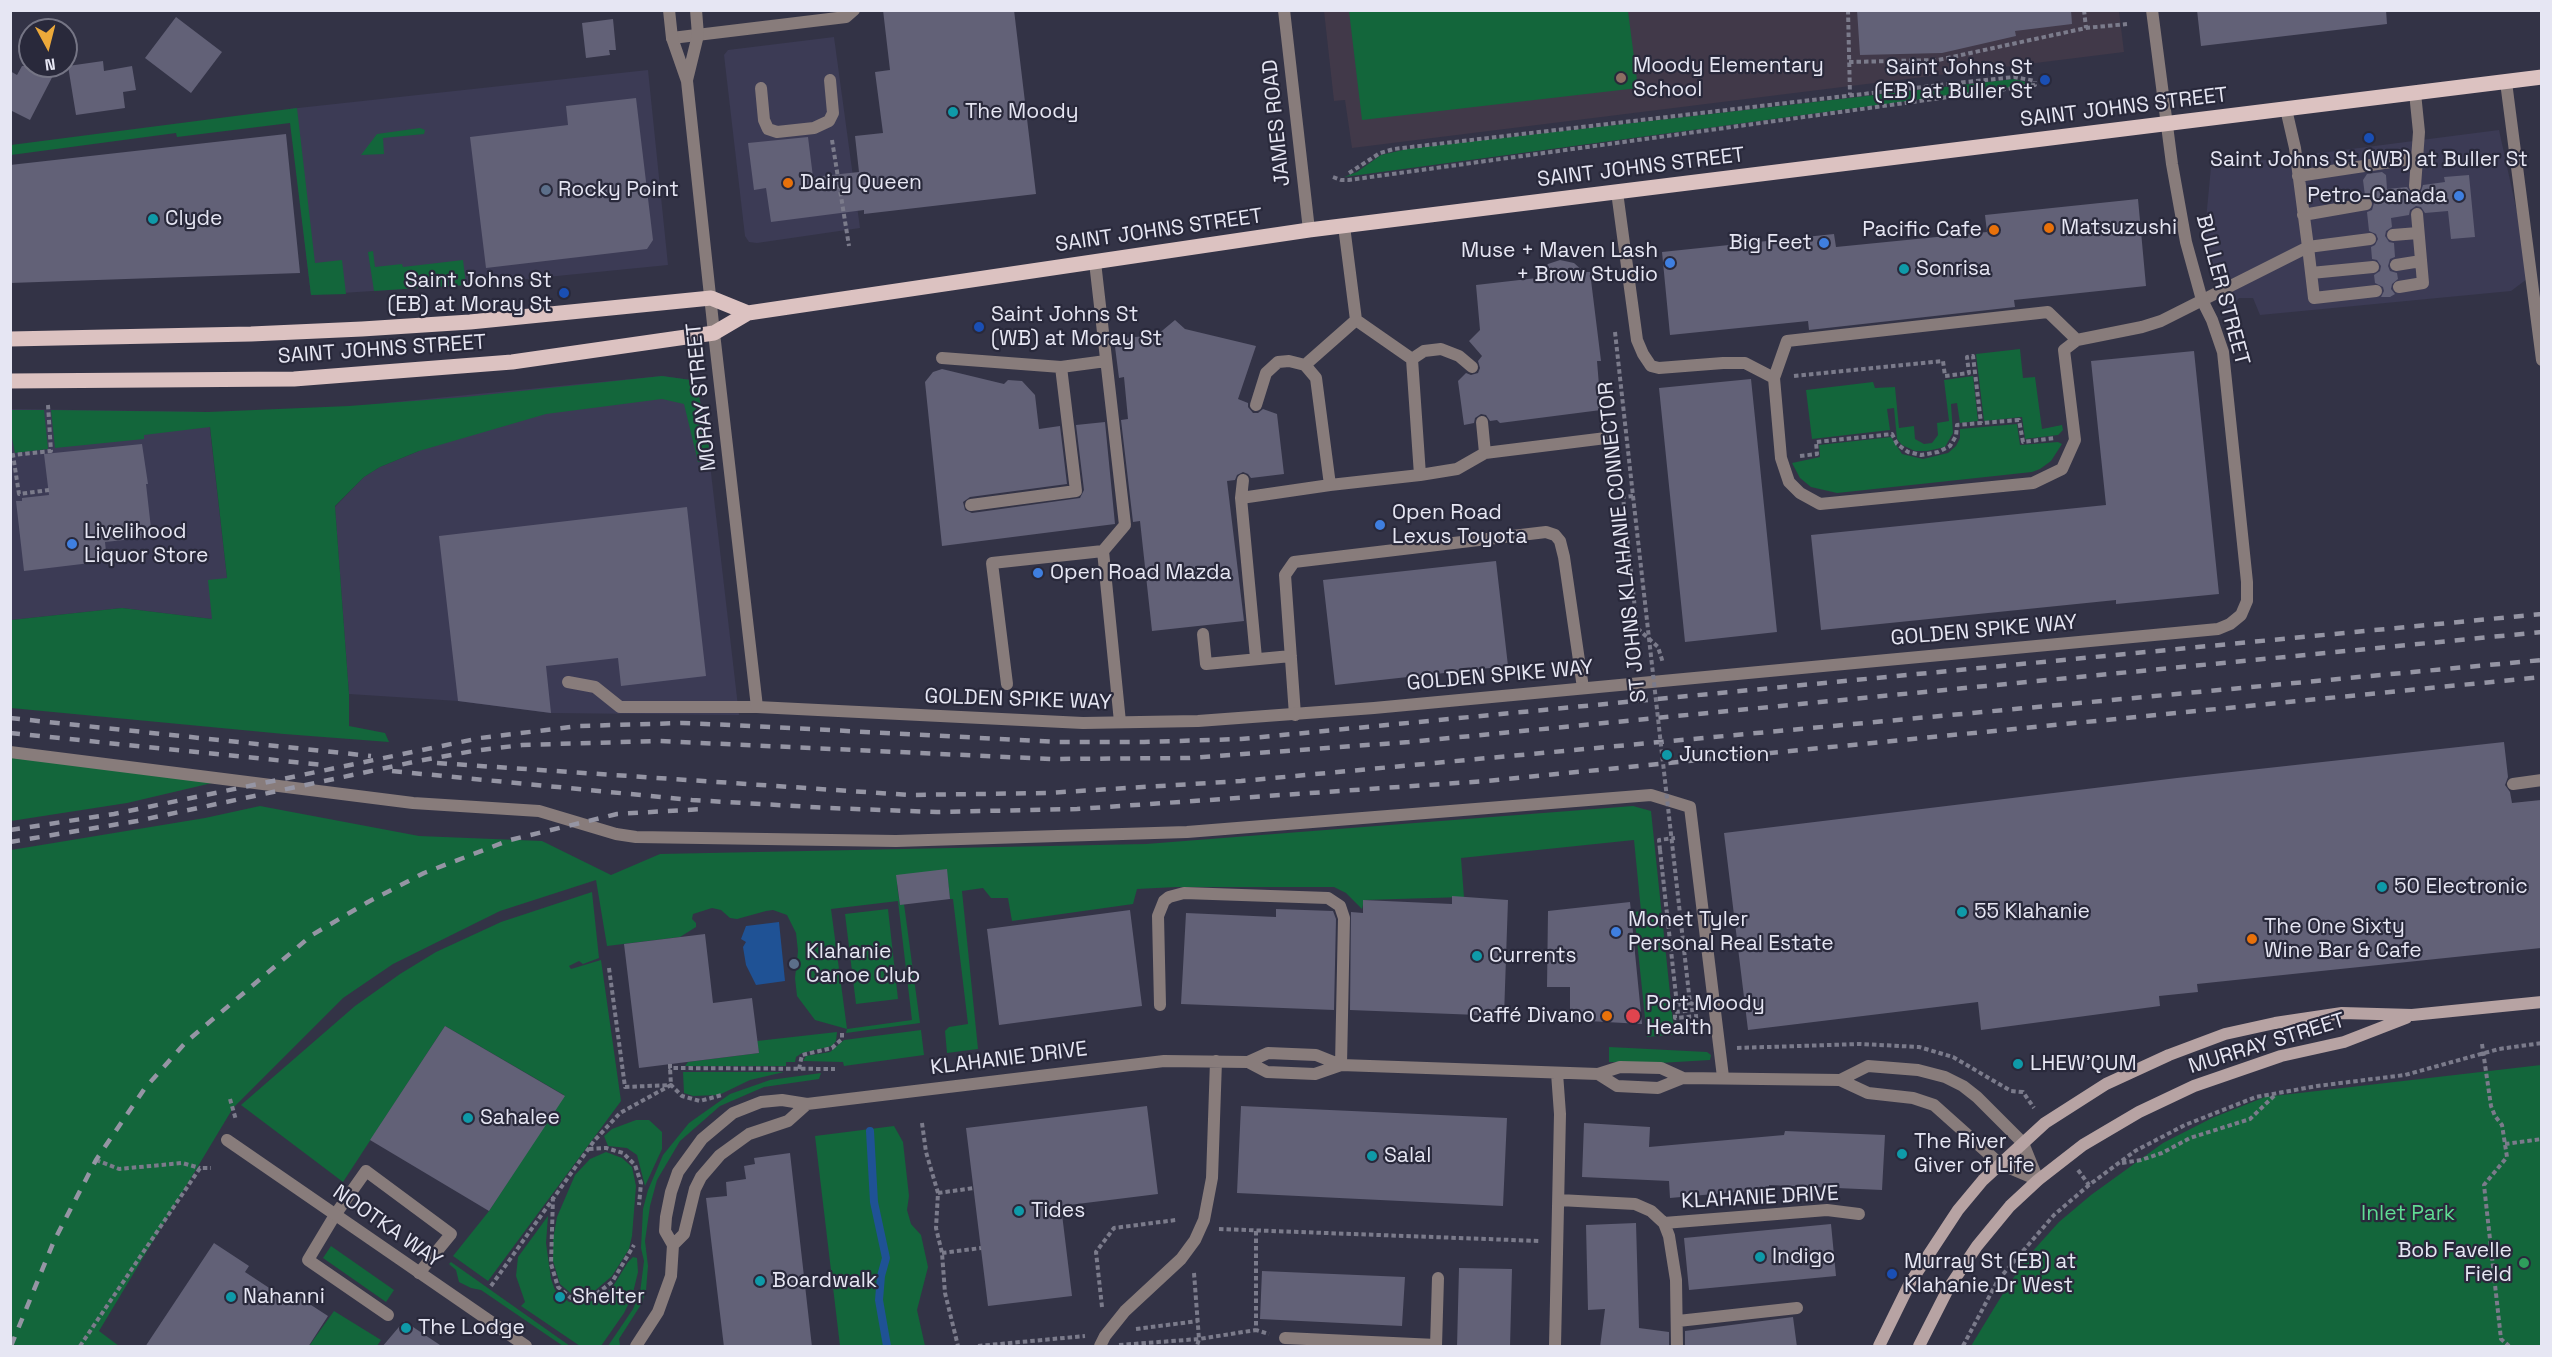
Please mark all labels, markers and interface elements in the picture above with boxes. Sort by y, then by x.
north arrow [18,18,78,78]
text: N [43,53,57,75]
place label: Moody Elementary School [1633,53,1824,103]
place label: Saint Johns St (EB) at Buller St [1874,55,2033,105]
street label: JAMES ROAD [1258,58,1296,188]
marker: Moody Elementary School [1614,71,1628,85]
marker: Saint Johns St (EB) at Buller St [2038,73,2052,87]
street label: SAINT JOHNS STREET [2019,83,2229,133]
place label: The Moody [965,99,1079,125]
marker: The Moody [946,105,960,119]
marker: Saint Johns St (WB) at Buller St [2362,131,2376,145]
street label: SAINT JOHNS STREET [1536,143,1746,193]
place label: Saint Johns St (WB) at Buller St [2210,147,2528,173]
place label: Dairy Queen [800,170,922,196]
marker: Dairy Queen [781,176,795,190]
place label: Rocky Point [558,177,679,203]
marker: Rocky Point [539,183,553,197]
place label: Petro-Canada [2307,183,2447,209]
marker: Petro-Canada [2452,189,2466,203]
street label: SAINT JOHNS STREET [1054,204,1264,258]
place label: Clyde [165,206,222,232]
marker: Clyde [146,212,160,226]
street label: BULLER STREET [2190,212,2254,368]
place label: Matsuzushi [2061,215,2177,241]
place label: Pacific Cafe [1862,217,1982,243]
marker: Matsuzushi [2042,221,2056,235]
marker: Pacific Cafe [1987,223,2001,237]
place label: Big Feet [1729,230,1812,256]
marker: Big Feet [1817,236,1831,250]
place label: Muse + Maven Lash + Brow Studio [1461,238,1658,288]
marker: Muse + Maven Lash + Brow Studio [1663,256,1677,270]
place label: Sonrisa [1916,256,1991,282]
marker: Sonrisa [1897,262,1911,276]
place label: Saint Johns St (EB) at Moray St [387,268,552,318]
marker: Saint Johns St (EB) at Moray St [557,286,571,300]
place label: Saint Johns St (WB) at Moray St [991,302,1162,352]
marker: Saint Johns St (WB) at Moray St [972,320,986,334]
street label: MORAY STREET [682,322,722,472]
street label: SAINT JOHNS STREET [277,330,487,370]
street label: ST JOHNS KLAHANIE CONNECTOR [1594,380,1652,704]
place label: Open Road Lexus Toyota [1392,500,1527,550]
marker: Open Road Lexus Toyota [1373,518,1387,532]
place label: Livelihood Liquor Store [84,519,208,569]
marker: Livelihood Liquor Store [65,537,79,551]
place label: Open Road Mazda [1050,560,1232,586]
marker: Open Road Mazda [1031,566,1045,580]
street label: GOLDEN SPIKE WAY [1890,610,2078,652]
street label: GOLDEN SPIKE WAY [1406,655,1594,697]
street label: GOLDEN SPIKE WAY [924,684,1112,716]
place label: Junction [1679,742,1769,768]
marker: Junction [1660,748,1674,762]
place label: 50 Electronic [2394,874,2528,900]
marker: 50 Electronic [2375,880,2389,894]
place label: 55 Klahanie [1974,899,2090,925]
marker: 55 Klahanie [1955,905,1969,919]
place label: Monet Tyler Personal Real Estate [1628,907,1834,957]
place label: The One Sixty Wine Bar & Cafe [2264,914,2422,964]
marker: Monet Tyler Personal Real Estate [1609,925,1623,939]
marker: The One Sixty Wine Bar & Cafe [2245,932,2259,946]
place label: Klahanie Canoe Club [806,939,920,989]
place label: Currents [1489,943,1577,969]
marker: Currents [1470,949,1484,963]
marker: Klahanie Canoe Club [787,957,801,971]
place label: Port Moody Health [1646,991,1765,1041]
place label: Caffé Divano [1469,1003,1595,1029]
marker: Port Moody Health [1624,1007,1642,1025]
street label: MURRAY STREET [2186,1008,2348,1080]
marker: Caffé Divano [1600,1009,1614,1023]
street label: KLAHANIE DRIVE [929,1037,1089,1081]
place label: LHEW'QUM [2030,1051,2137,1077]
marker: LHEW'QUM [2011,1057,2025,1071]
place label: Sahalee [480,1105,560,1131]
marker: Sahalee [461,1111,475,1125]
place label: The River Giver of Life [1914,1129,2035,1179]
place label: Salal [1384,1143,1431,1169]
marker: The River Giver of Life [1895,1147,1909,1161]
marker: Salal [1365,1149,1379,1163]
street label: NOOTKA WAY [328,1180,446,1274]
street label: KLAHANIE DRIVE [1680,1181,1840,1215]
place label: Tides [1031,1198,1085,1224]
park label: Inlet Park [2361,1201,2455,1227]
marker: Tides [1012,1204,1026,1218]
place label: Bob Favelle Field [2397,1238,2512,1288]
place label: Indigo [1772,1244,1835,1270]
place label: Murray St (EB) at Klahanie Dr West [1904,1249,2076,1299]
marker: Indigo [1753,1250,1767,1264]
marker: Bob Favelle Field [2517,1256,2531,1270]
marker: Murray St (EB) at Klahanie Dr West [1885,1267,1899,1281]
place label: Boardwalk [772,1268,877,1294]
marker: Boardwalk [753,1274,767,1288]
place label: Nahanni [243,1284,325,1310]
place label: Shelter [572,1284,645,1310]
marker: Nahanni [224,1290,238,1304]
marker: Shelter [553,1290,567,1304]
place label: The Lodge [418,1315,525,1341]
marker: The Lodge [399,1321,413,1335]

